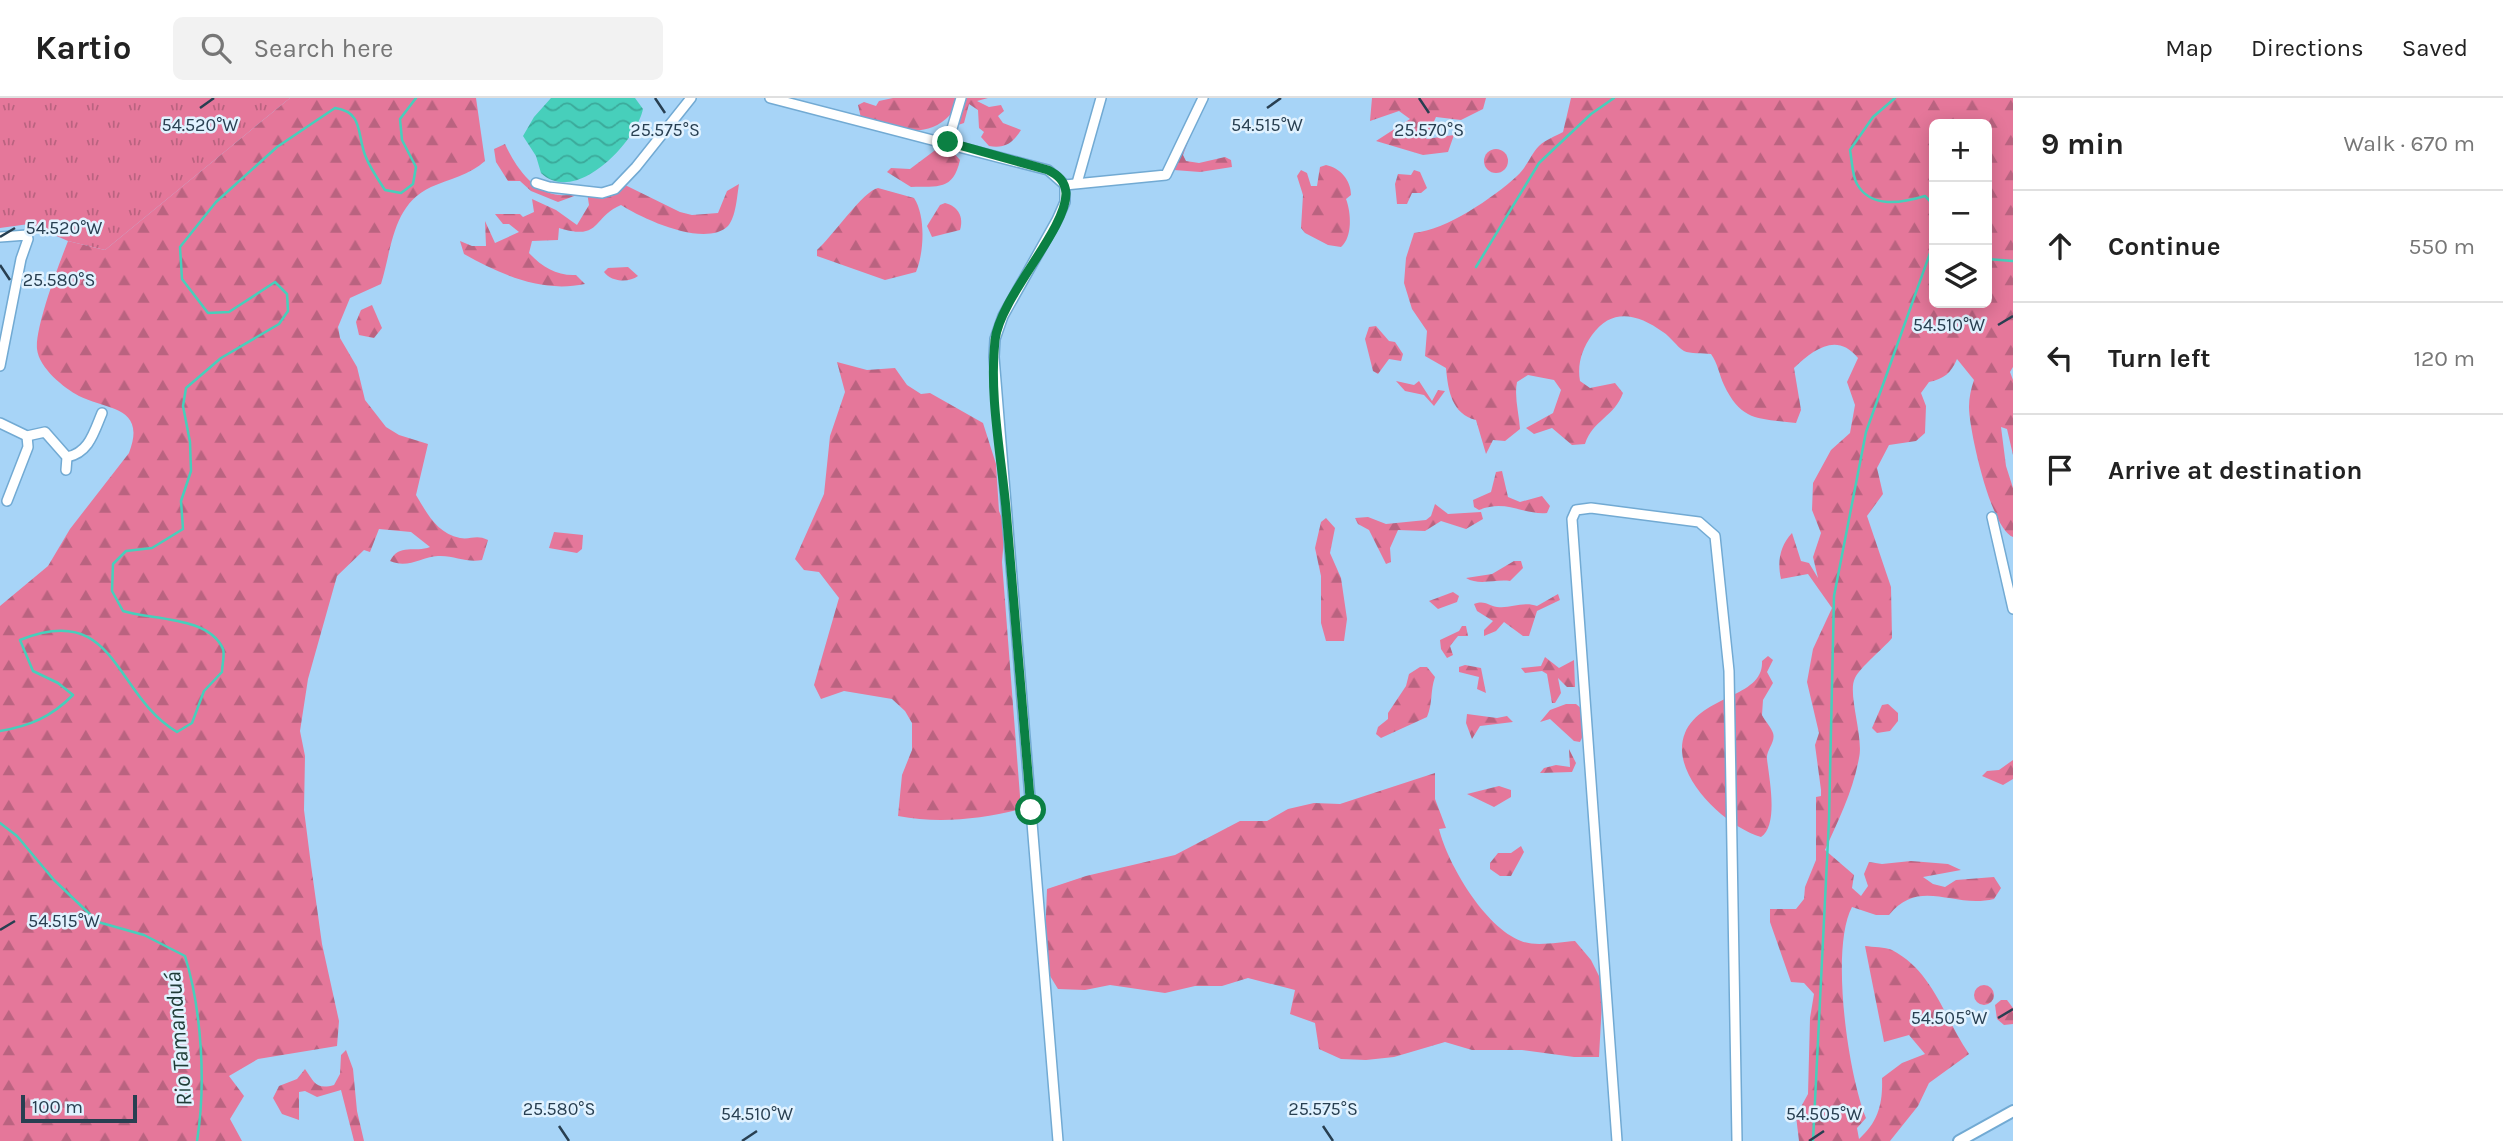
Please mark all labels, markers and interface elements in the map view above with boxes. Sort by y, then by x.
search box [173,17,663,80]
text: Kartio [35,29,131,67]
icon: search [197,29,235,67]
text: Search here [253,33,393,64]
text: Map [2165,34,2213,62]
text: Directions [2251,34,2364,62]
text: Saved [2402,34,2468,62]
text: 54.520°W [162,114,238,136]
text: 54.515°W [1231,114,1303,136]
text: 25.575°S [630,119,700,141]
text: 25.570°S [1394,119,1464,141]
map controls [1929,119,1992,308]
button: + [1929,119,1992,182]
route end [932,126,963,157]
text: 9 min [2041,126,2124,162]
text: Walk · 670 m [2343,130,2475,157]
button: − [1929,182,1992,245]
text: 54.520°W [26,217,102,239]
icon: ahead [2041,227,2079,265]
text: Continue [2108,231,2220,262]
text: 550 m [2408,233,2475,260]
button: layers [1929,245,1992,308]
text: 25.580°S [23,269,95,291]
text: 54.510°W [1913,314,1985,336]
icon: left [2041,339,2079,377]
text: Turn left [2108,343,2210,374]
text: 120 m [2413,345,2475,372]
icon: arrive [2041,451,2079,489]
text: Arrive at destination [2108,455,2362,486]
route start [1015,794,1046,825]
text: 54.515°W [28,910,100,932]
water label: Rio Tamanduá [159,970,198,1107]
text: 54.505°W [1911,1007,1987,1029]
scale bar [21,1092,136,1124]
text: 100 m [32,1096,83,1118]
text: 25.580°S [523,1098,595,1120]
text: 25.575°S [1288,1098,1358,1120]
text: 54.510°W [721,1103,793,1125]
text: 54.505°W [1786,1103,1862,1125]

